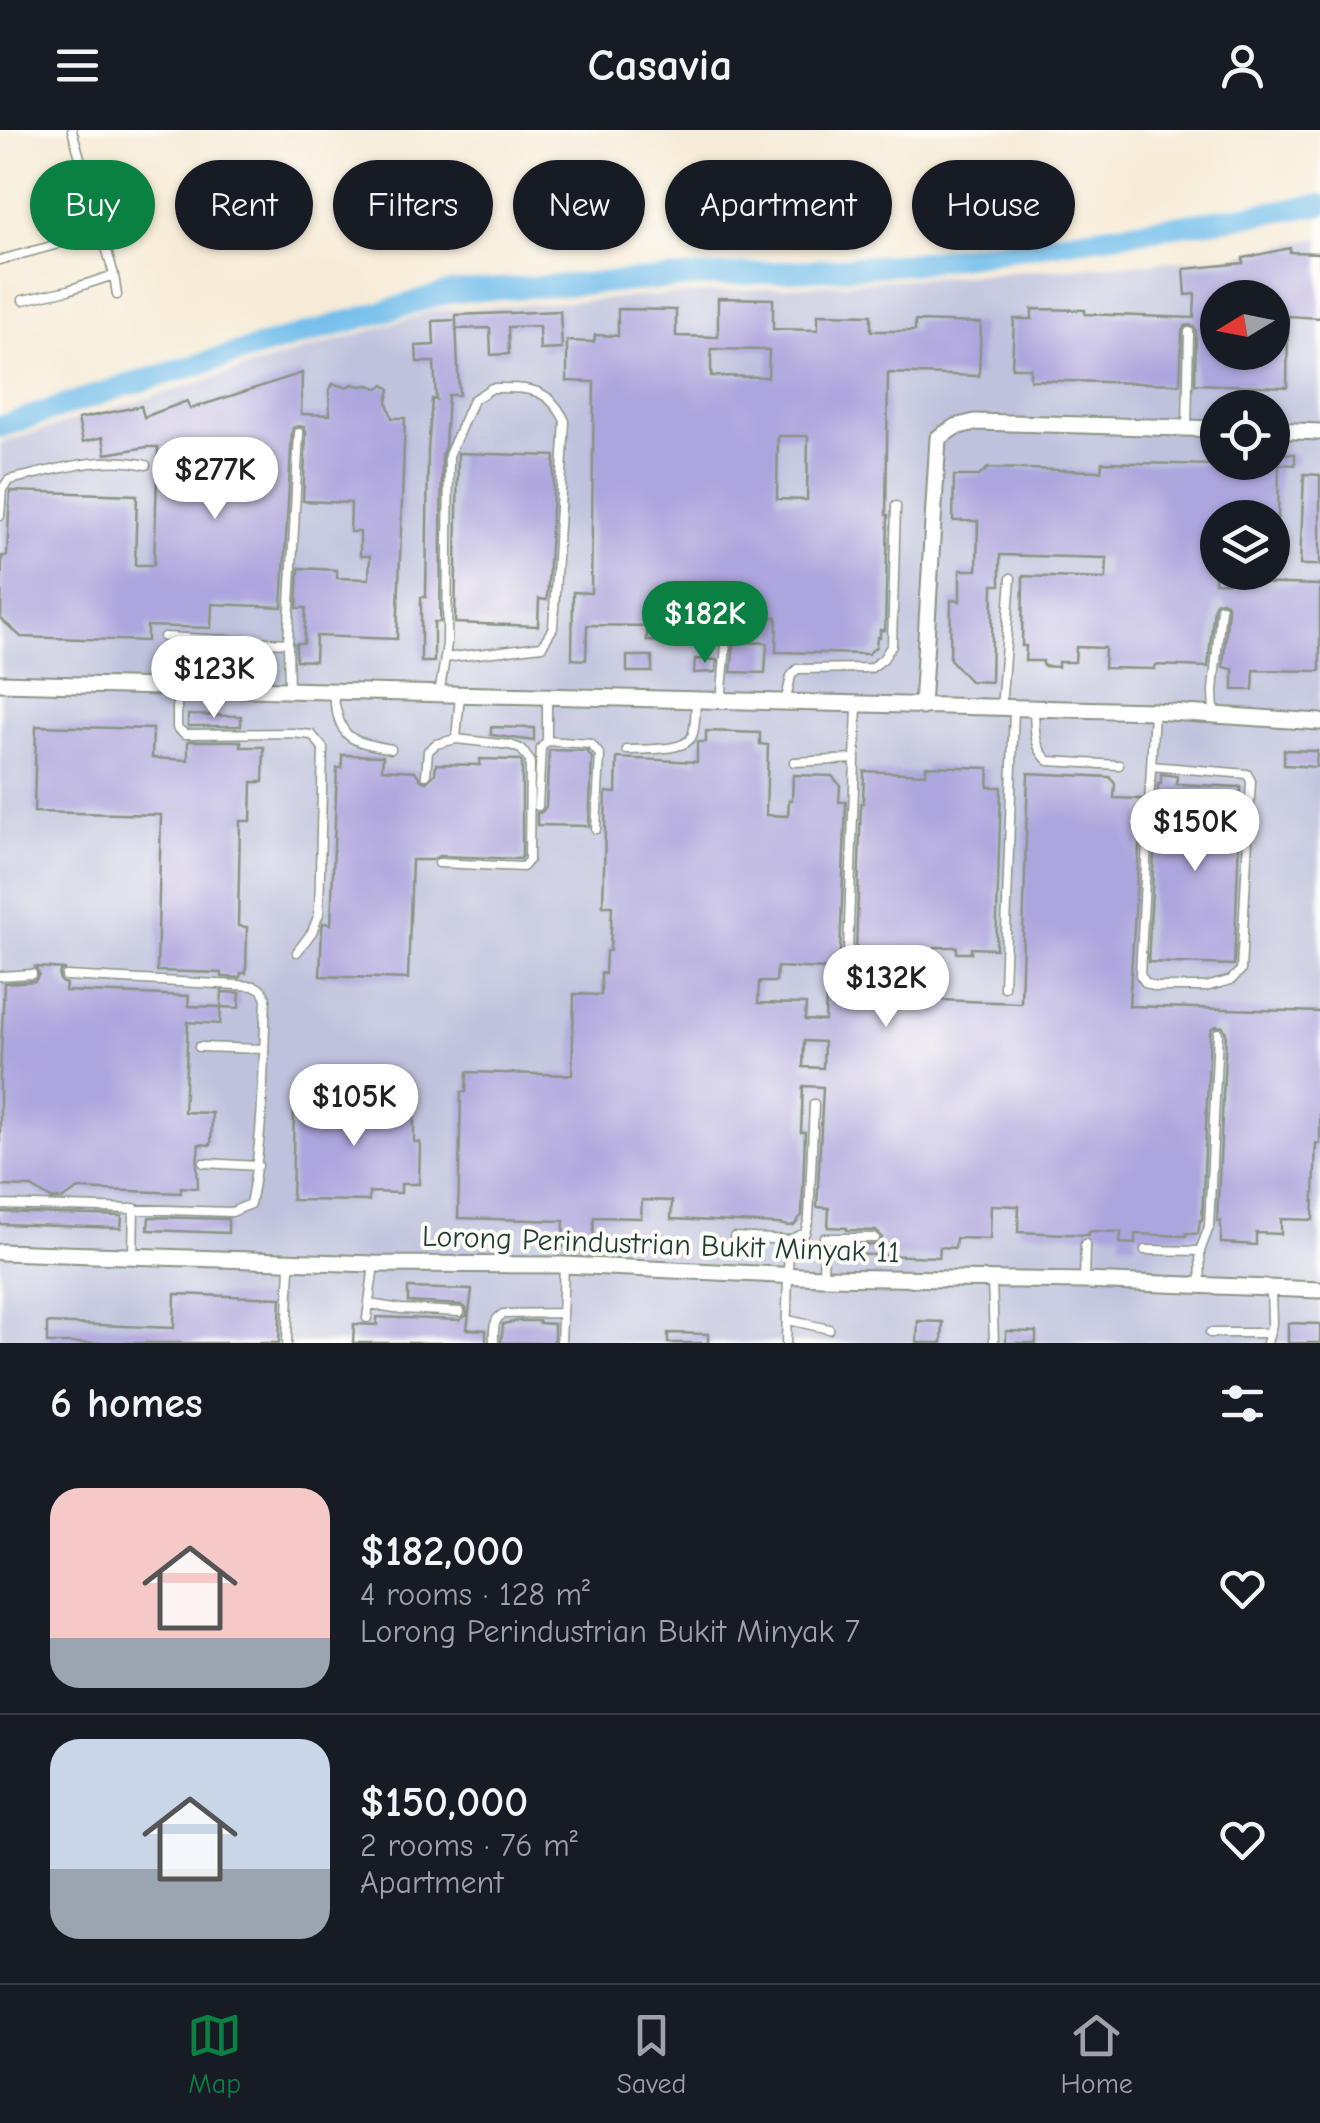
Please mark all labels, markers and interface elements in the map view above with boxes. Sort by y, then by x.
icon: menu [50,38,105,93]
icon: person [1215,38,1270,93]
text: Casavia [588,39,732,91]
chip: Buy [30,160,155,250]
chip: Rent [175,160,313,250]
chip: Filters [333,160,493,250]
chip: New [513,160,645,250]
chip: Apartment [665,160,892,250]
chip: House [912,160,1075,250]
north arrow [1200,280,1290,370]
map controls [1200,280,1290,590]
button: locate [1200,390,1290,480]
pin: $277K [145,437,285,522]
text: $277K [174,451,256,488]
button: layers [1200,500,1290,590]
pin: $182K [635,581,775,666]
text: $182K [664,595,746,632]
pin: $123K [144,636,284,721]
text: $123K [173,650,255,687]
pin: $150K [1125,789,1265,874]
text: $150K [1152,803,1238,840]
pin: $132K [816,945,956,1030]
text: $132K [845,959,927,996]
pin: $105K [284,1064,424,1149]
text: $105K [311,1078,397,1115]
street label: Lorong Perindustrian Bukit Minyak 11 [421,1219,901,1270]
icon: filters [1215,1376,1270,1431]
text: 6 homes [50,1379,203,1428]
text: $182,000 [360,1527,524,1576]
icon: home [130,1528,250,1648]
icon: heart [1215,1561,1270,1616]
text: 4 rooms · 128 m² [360,1576,590,1613]
text: Lorong Perindustrian Bukit Minyak 7 [360,1613,860,1650]
text: $150,000 [360,1778,528,1827]
icon: home [130,1779,250,1899]
icon: heart [1215,1812,1270,1867]
text: 2 rooms · 76 m² [360,1827,578,1864]
text: Apartment [360,1864,503,1901]
tab: Map [187,2008,242,2100]
tab: Saved [616,2008,686,2100]
tab: Home [1061,2008,1133,2100]

